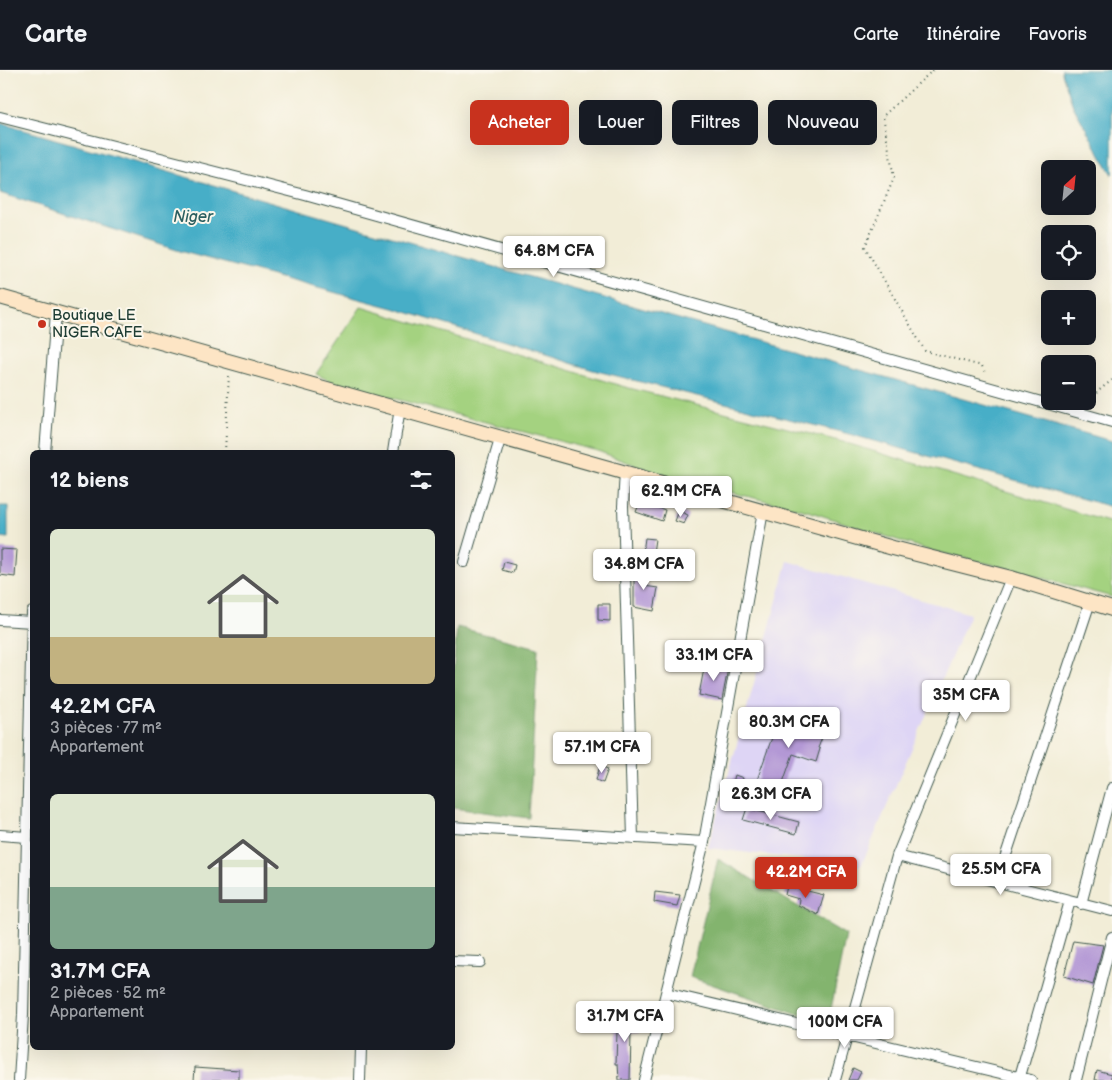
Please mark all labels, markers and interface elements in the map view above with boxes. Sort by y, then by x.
text: Carte [25,20,87,49]
text: Carte [853,24,899,45]
text: Itinéraire [927,24,1000,45]
text: Favoris [1028,24,1087,45]
chip: Acheter [470,100,569,145]
chip: Louer [579,100,662,145]
chip: Filtres [672,100,758,145]
chip: Nouveau [768,100,877,145]
north arrow [1041,160,1096,215]
map controls [1041,160,1096,410]
water label: Niger [173,208,214,227]
button: locate [1041,225,1096,280]
pin: 64.8M CFA [497,236,611,278]
text: 64.8M CFA [514,242,594,261]
button: + [1041,290,1096,345]
place label: Boutique LE NIGER CAFE [52,306,143,342]
marker: Boutique LE NIGER CAFE [36,318,48,330]
button: − [1041,355,1096,410]
icon: filters [407,466,435,494]
text: 12 biens [50,468,129,493]
pin: 62.9M CFA [624,476,738,518]
text: 62.9M CFA [641,482,721,501]
pin: 34.8M CFA [587,548,701,591]
text: 34.8M CFA [604,555,684,574]
icon: home [198,561,288,651]
pin: 33.1M CFA [657,640,771,682]
text: 33.1M CFA [676,646,752,665]
pin: 35M CFA [920,680,1012,722]
text: 35M CFA [933,686,999,705]
text: 42.2M CFA [50,694,155,719]
pin: 80.3M CFA [732,706,846,749]
text: 80.3M CFA [749,713,829,732]
text: 3 pièces · 77 m² [50,719,162,738]
pin: 57.1M CFA [545,732,659,774]
text: Appartement [50,738,144,757]
text: 57.1M CFA [564,738,640,757]
pin: 26.3M CFA [714,778,828,821]
text: 26.3M CFA [731,785,811,804]
icon: home [198,826,288,916]
pin: 25.5M CFA [944,854,1058,896]
pin: 42.2M CFA [749,856,863,899]
text: 25.5M CFA [961,860,1041,879]
text: 42.2M CFA [766,863,846,882]
text: 31.7M CFA [50,959,150,984]
text: 2 pièces · 52 m² [50,984,166,1003]
pin: 31.7M CFA [568,1000,682,1043]
text: Appartement [50,1003,144,1022]
pin: 100M CFA [793,1006,897,1049]
text: 31.7M CFA [587,1007,663,1026]
text: 100M CFA [808,1013,882,1032]

